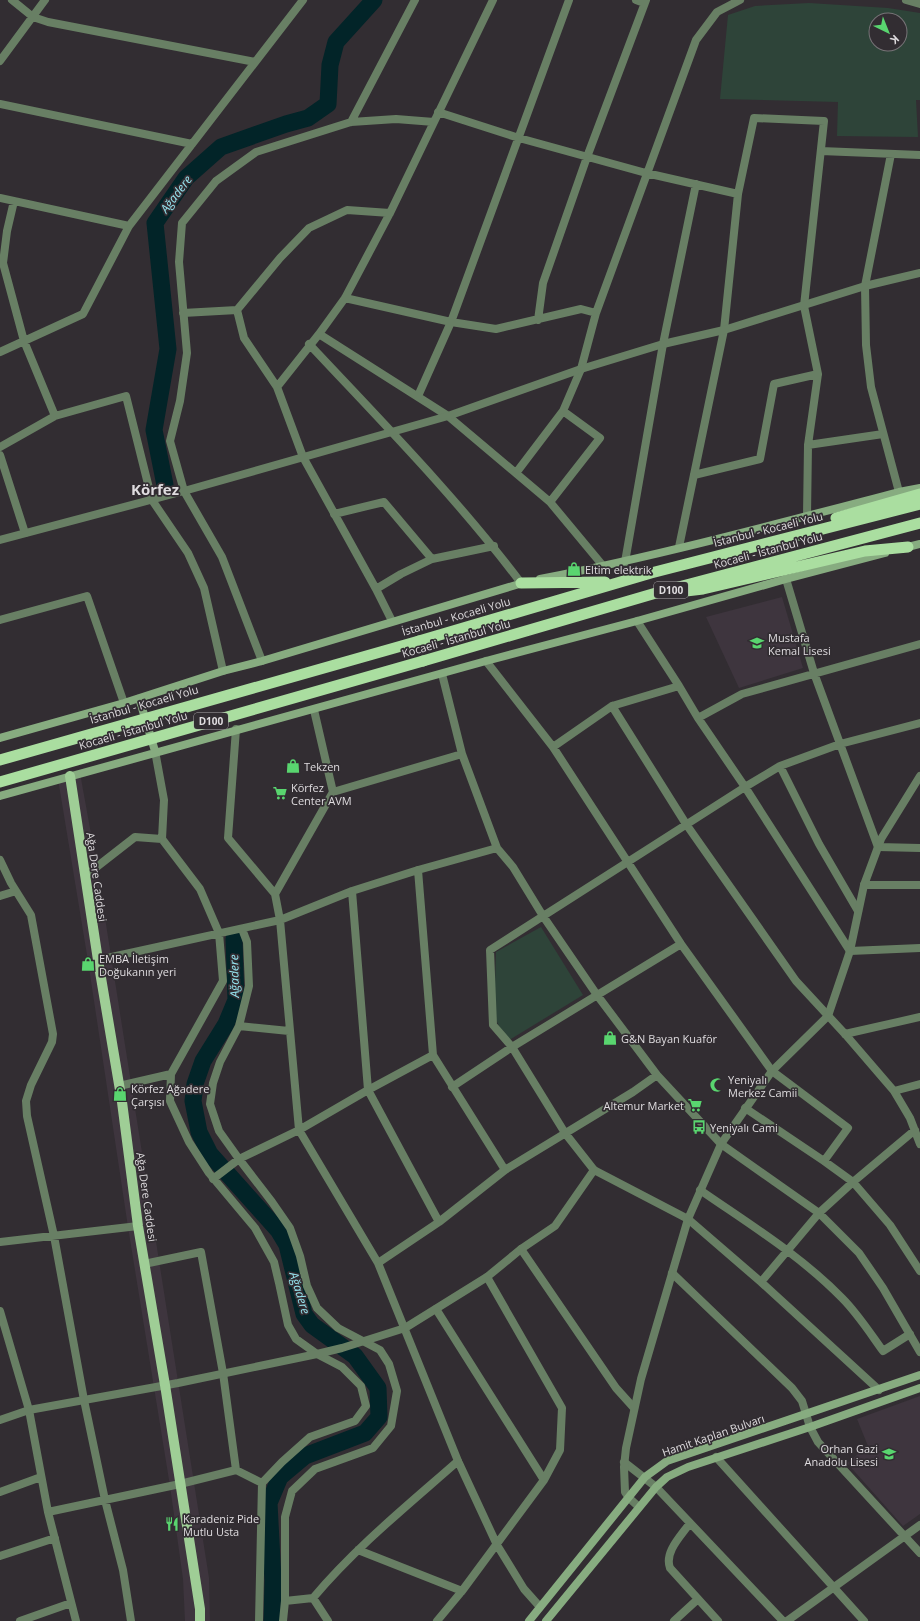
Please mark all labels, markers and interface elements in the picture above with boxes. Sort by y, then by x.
north arrow [868,12,908,52]
text: K [887,32,903,48]
water label: Ağadere [156,172,196,217]
district label: Körfez [131,479,179,499]
street label: İstanbul - Kocaeli Yolu [712,508,824,550]
street label: Kocaeli - İstanbul Yolu [712,528,824,572]
shop icon: Eltim elektrik [566,561,582,577]
place label: Eltim elektrik [585,562,652,577]
road number: D100 [654,582,688,598]
street label: İstanbul - Kocaeli Yolu [400,593,512,639]
street label: Kocaeli - İstanbul Yolu [400,615,512,661]
place label: Mustafa Kemal Lisesi [768,630,831,658]
school or university icon: Mustafa Kemal Lisesi [749,635,765,651]
street label: İstanbul - Kocaeli Yolu [88,681,200,727]
street label: Kocaeli - İstanbul Yolu [77,707,189,753]
road number: D100 [194,713,228,729]
shop icon: Tekzen [285,758,301,774]
place label: Tekzen [304,759,340,774]
place label: Körfez Center AVM [291,780,352,808]
supermarket icon: Körfez Center AVM [272,785,288,801]
street label: Ağa Dere Caddesi [83,831,111,923]
place label: EMBA İletişim Doğukanın yeri [99,951,176,979]
water label: Ağadere [225,954,243,999]
shop icon: EMBA İletişim Doğukanın yeri [80,956,96,972]
shop icon: G&N Bayan Kuaför [602,1030,618,1046]
place label: G&N Bayan Kuaför [621,1031,718,1046]
place label: Yeniyalı Merkez Camii [728,1072,797,1100]
mosque icon: Yeniyalı Merkez Camii [709,1077,725,1093]
place label: Körfez Ağadere Çarşısı [131,1081,209,1109]
shop icon: Körfez Ağadere Çarşısı [112,1086,128,1102]
supermarket icon: Altemur Market [687,1097,703,1113]
place label: Altemur Market [604,1098,684,1113]
bus stop icon: Yeniyalı Cami [691,1119,707,1135]
place label: Yeniyalı Cami [710,1120,778,1135]
street label: Ağa Dere Caddesi [133,1151,161,1243]
water label: Ağadere [285,1269,314,1316]
street label: Hamit Kaplan Bulvarı [660,1410,766,1460]
place label: Orhan Gazi Anadolu Lisesi [805,1441,878,1469]
school or university icon: Orhan Gazi Anadolu Lisesi [881,1446,897,1462]
place label: Karadeniz Pide Mutlu Usta [183,1511,259,1539]
restaurant icon: Karadeniz Pide Mutlu Usta [164,1516,180,1532]

